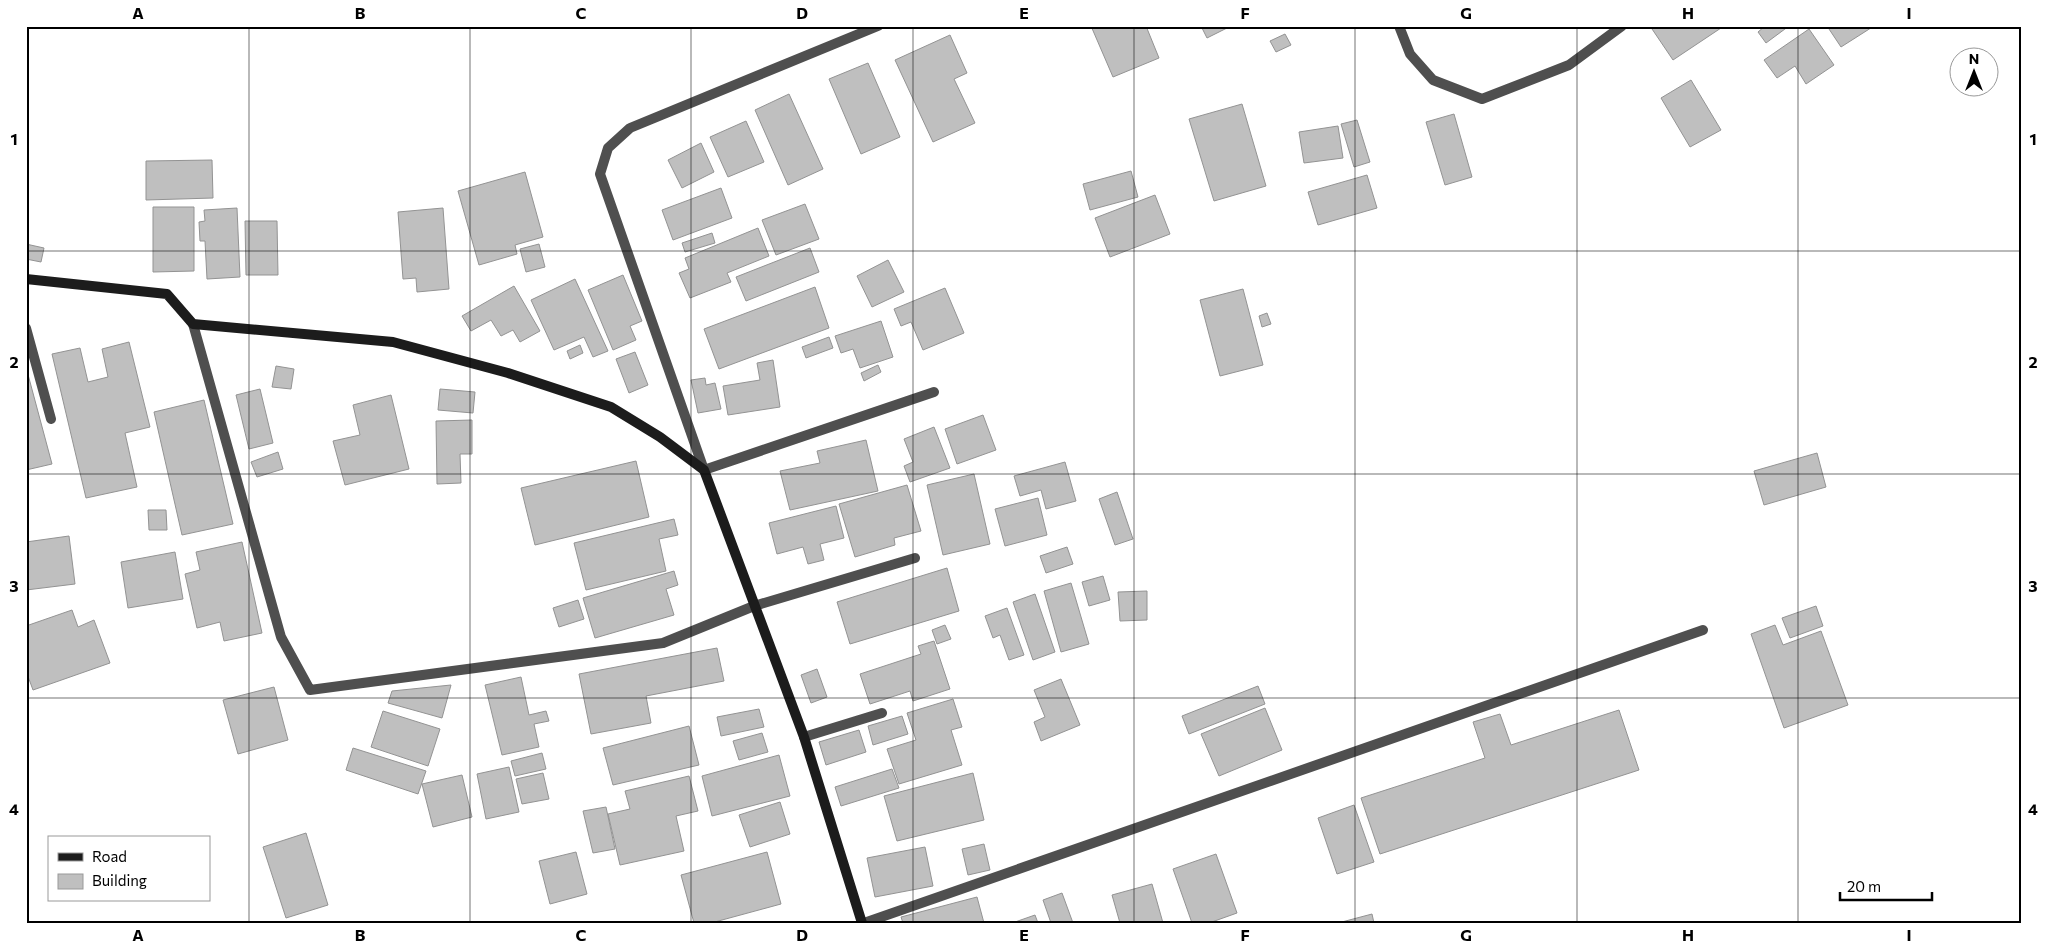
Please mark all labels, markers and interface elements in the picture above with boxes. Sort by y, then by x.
text: A [132,3,144,22]
text: B [355,3,366,22]
text: C [576,3,587,22]
text: D [796,3,808,22]
text: E [1019,3,1029,22]
text: F [1240,3,1250,22]
text: G [1460,3,1472,22]
text: H [1682,3,1694,22]
text: I [1906,3,1912,22]
north arrow [1950,48,2000,98]
text: N [1969,50,1979,67]
text: 1 [10,129,18,148]
text: 1 [2029,129,2037,148]
text: 2 [9,352,19,371]
text: 2 [2028,352,2038,371]
text: 3 [9,576,19,595]
text: 3 [2028,576,2038,595]
text: 4 [9,799,19,818]
text: 4 [2028,799,2038,818]
legend [48,836,210,902]
text: Road [92,847,127,865]
scale bar [1840,869,1932,901]
text: Building [92,871,147,889]
text: 20 m [1847,877,1881,895]
text: A [132,925,144,944]
text: B [355,925,366,944]
text: C [576,925,587,944]
text: D [796,925,808,944]
text: E [1019,925,1029,944]
text: F [1240,925,1250,944]
text: G [1460,925,1472,944]
text: H [1682,925,1694,944]
text: I [1906,925,1912,944]

